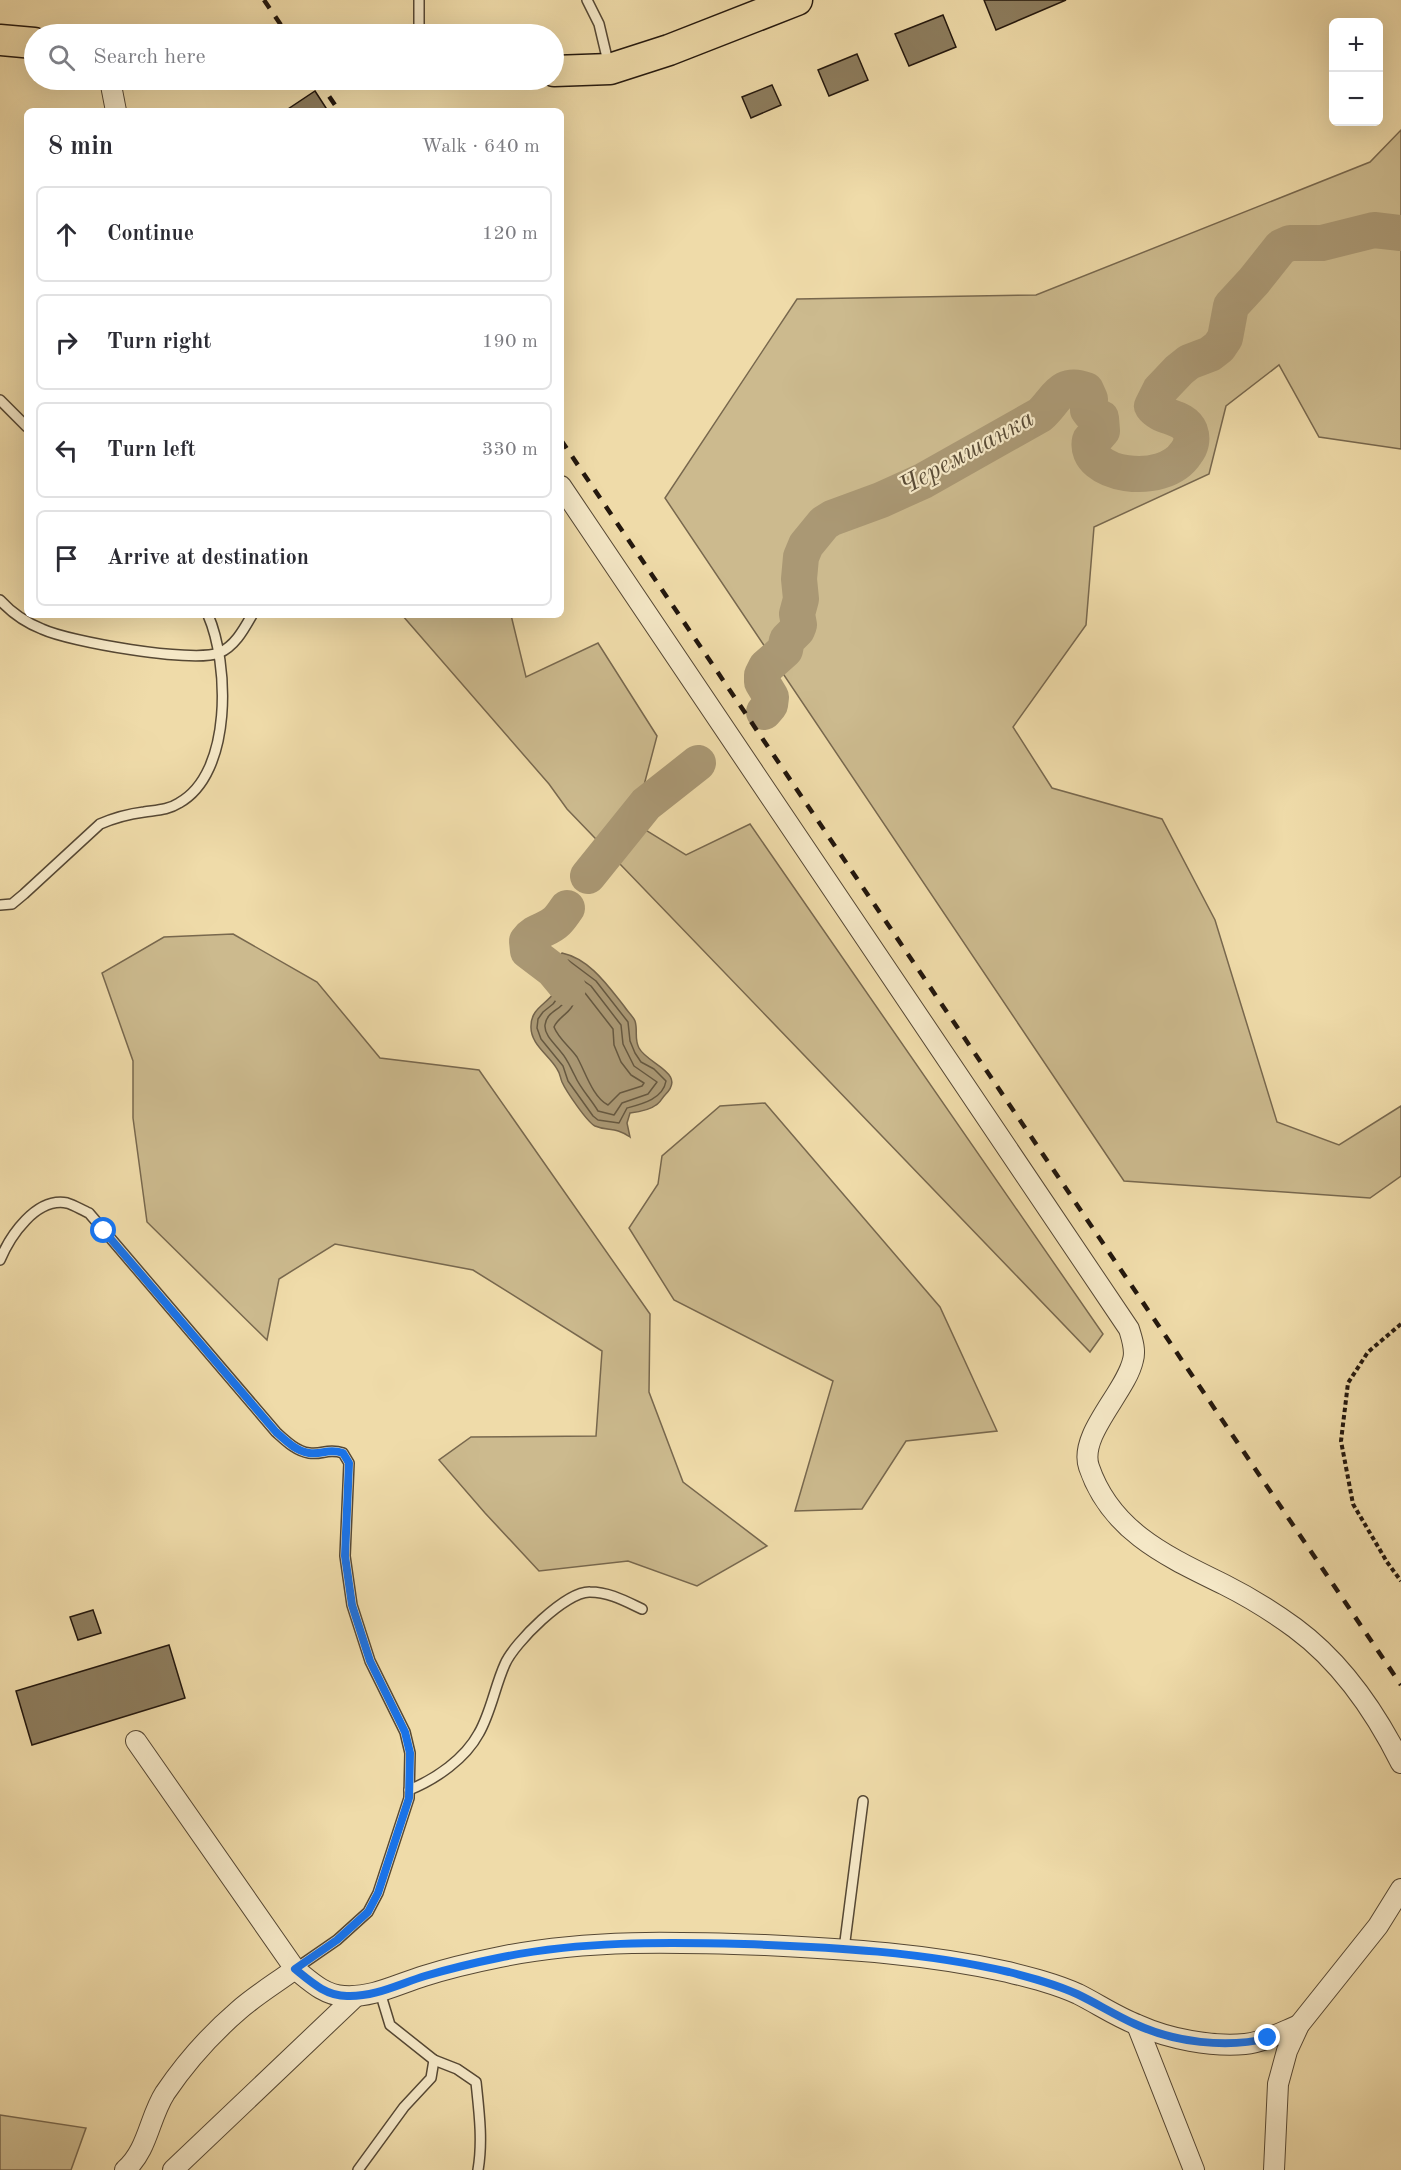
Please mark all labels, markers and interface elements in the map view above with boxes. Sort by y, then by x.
map controls [1329,18,1383,126]
button: + [1329,18,1383,72]
search box [24,24,564,90]
icon: search [45,41,78,74]
text: Search here [93,46,206,68]
button: − [1329,72,1383,126]
text: 8 min [48,134,113,160]
text: Walk · 640 m [421,137,540,157]
icon: ahead [50,218,83,251]
text: Continue [107,223,194,245]
text: 120 m [482,224,538,244]
icon: right [50,326,83,359]
text: Turn right [107,331,211,353]
text: 190 m [482,332,538,352]
water label: Черемшанка [895,405,1039,501]
icon: left [50,434,83,467]
text: Turn left [107,439,196,461]
text: 330 m [482,440,538,460]
icon: arrive [50,542,83,575]
text: Arrive at destination [107,547,309,569]
route start [90,1217,116,1243]
route end [1254,2024,1280,2050]

